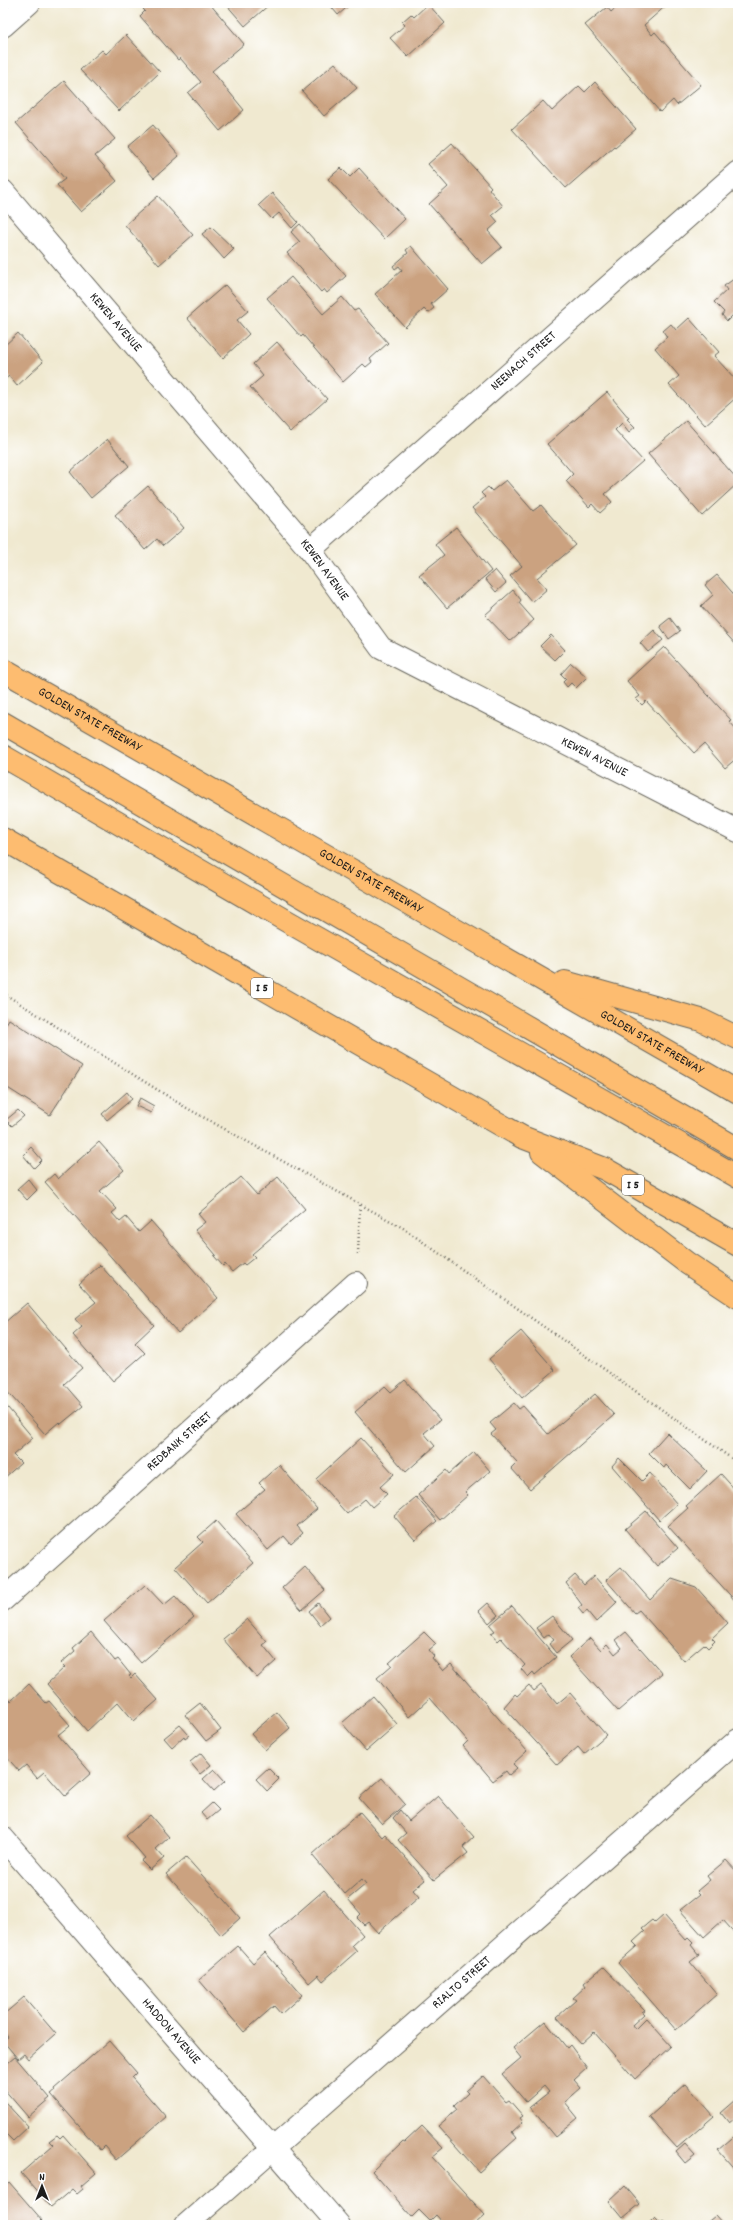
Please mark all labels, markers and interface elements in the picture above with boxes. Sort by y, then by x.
street label: KEWEN AVENUE [85,289,146,356]
street label: NEENACH STREET [487,327,561,396]
street label: KEWEN AVENUE [295,535,354,605]
street label: GOLDEN STATE FREEWAY [34,682,146,758]
street label: KEWEN AVENUE [558,732,631,782]
street label: GOLDEN STATE FREEWAY [315,844,427,919]
road number: I 5 [251,978,273,998]
street label: GOLDEN STATE FREEWAY [596,1005,708,1080]
road number: I 5 [622,1175,644,1195]
street label: REDBANK STREET [142,1407,216,1476]
street label: RIALTO STREET [428,1952,495,2014]
street label: HADDON AVENUE [137,1994,205,2069]
north arrow [22,2166,62,2206]
text: N [39,2170,45,2186]

